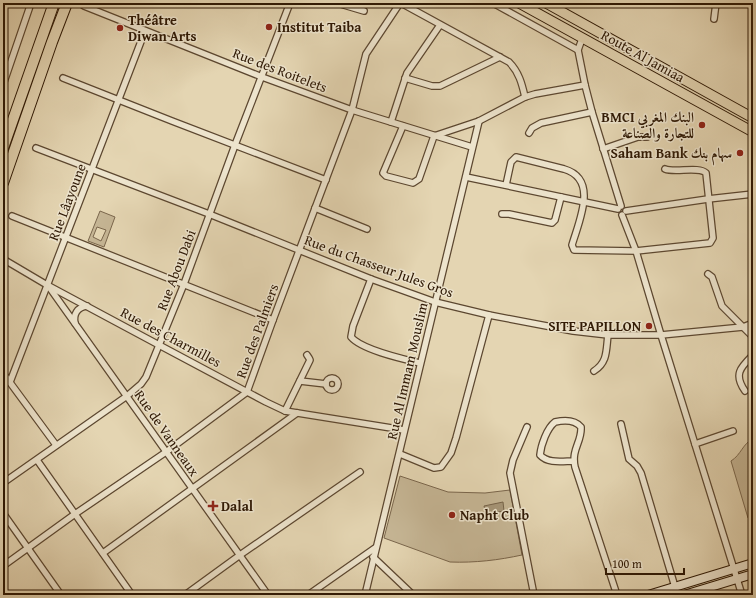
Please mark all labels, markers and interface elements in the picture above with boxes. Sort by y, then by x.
place label: Théâtre Diwan Arts [128,10,197,46]
place label: Institut Taiba [277,17,362,37]
marker: Institut Taiba [264,22,274,32]
marker: Théâtre Diwan Arts [115,23,125,33]
street label: Route Al Jamiaa [598,25,689,87]
street label: Rue des Roitelets [230,43,330,97]
place label: BMCI البنك المغربي للتجارة والصناعة [601,107,694,143]
marker: BMCI البنك المغربي للتجارة والصناعة [697,120,707,130]
place label: Saham Bank سهام بنك [611,143,732,166]
marker: Saham Bank سهام بنك [735,148,745,158]
street label: Rue Lâayoune [43,160,91,243]
street label: Rue Abou Dabi [151,227,201,313]
street label: Rue du Chasseur Jules Gros [302,230,456,302]
street label: Rue des Palmiers [231,281,283,381]
street label: Rue Al Immam Mouslim [381,300,433,442]
street label: Rue des Charmilles [117,302,225,372]
place label: SITE PAPILLON [548,316,642,336]
marker: SITE PAPILLON [644,321,654,331]
street label: Rue de Vanneaux [130,386,205,481]
place label: Dalal [221,496,254,516]
marker: Dalal [208,501,218,511]
place label: Napht Club [460,505,529,525]
marker: Napht Club [447,510,457,520]
scale bar [606,550,684,576]
text: 100 m [612,555,642,572]

